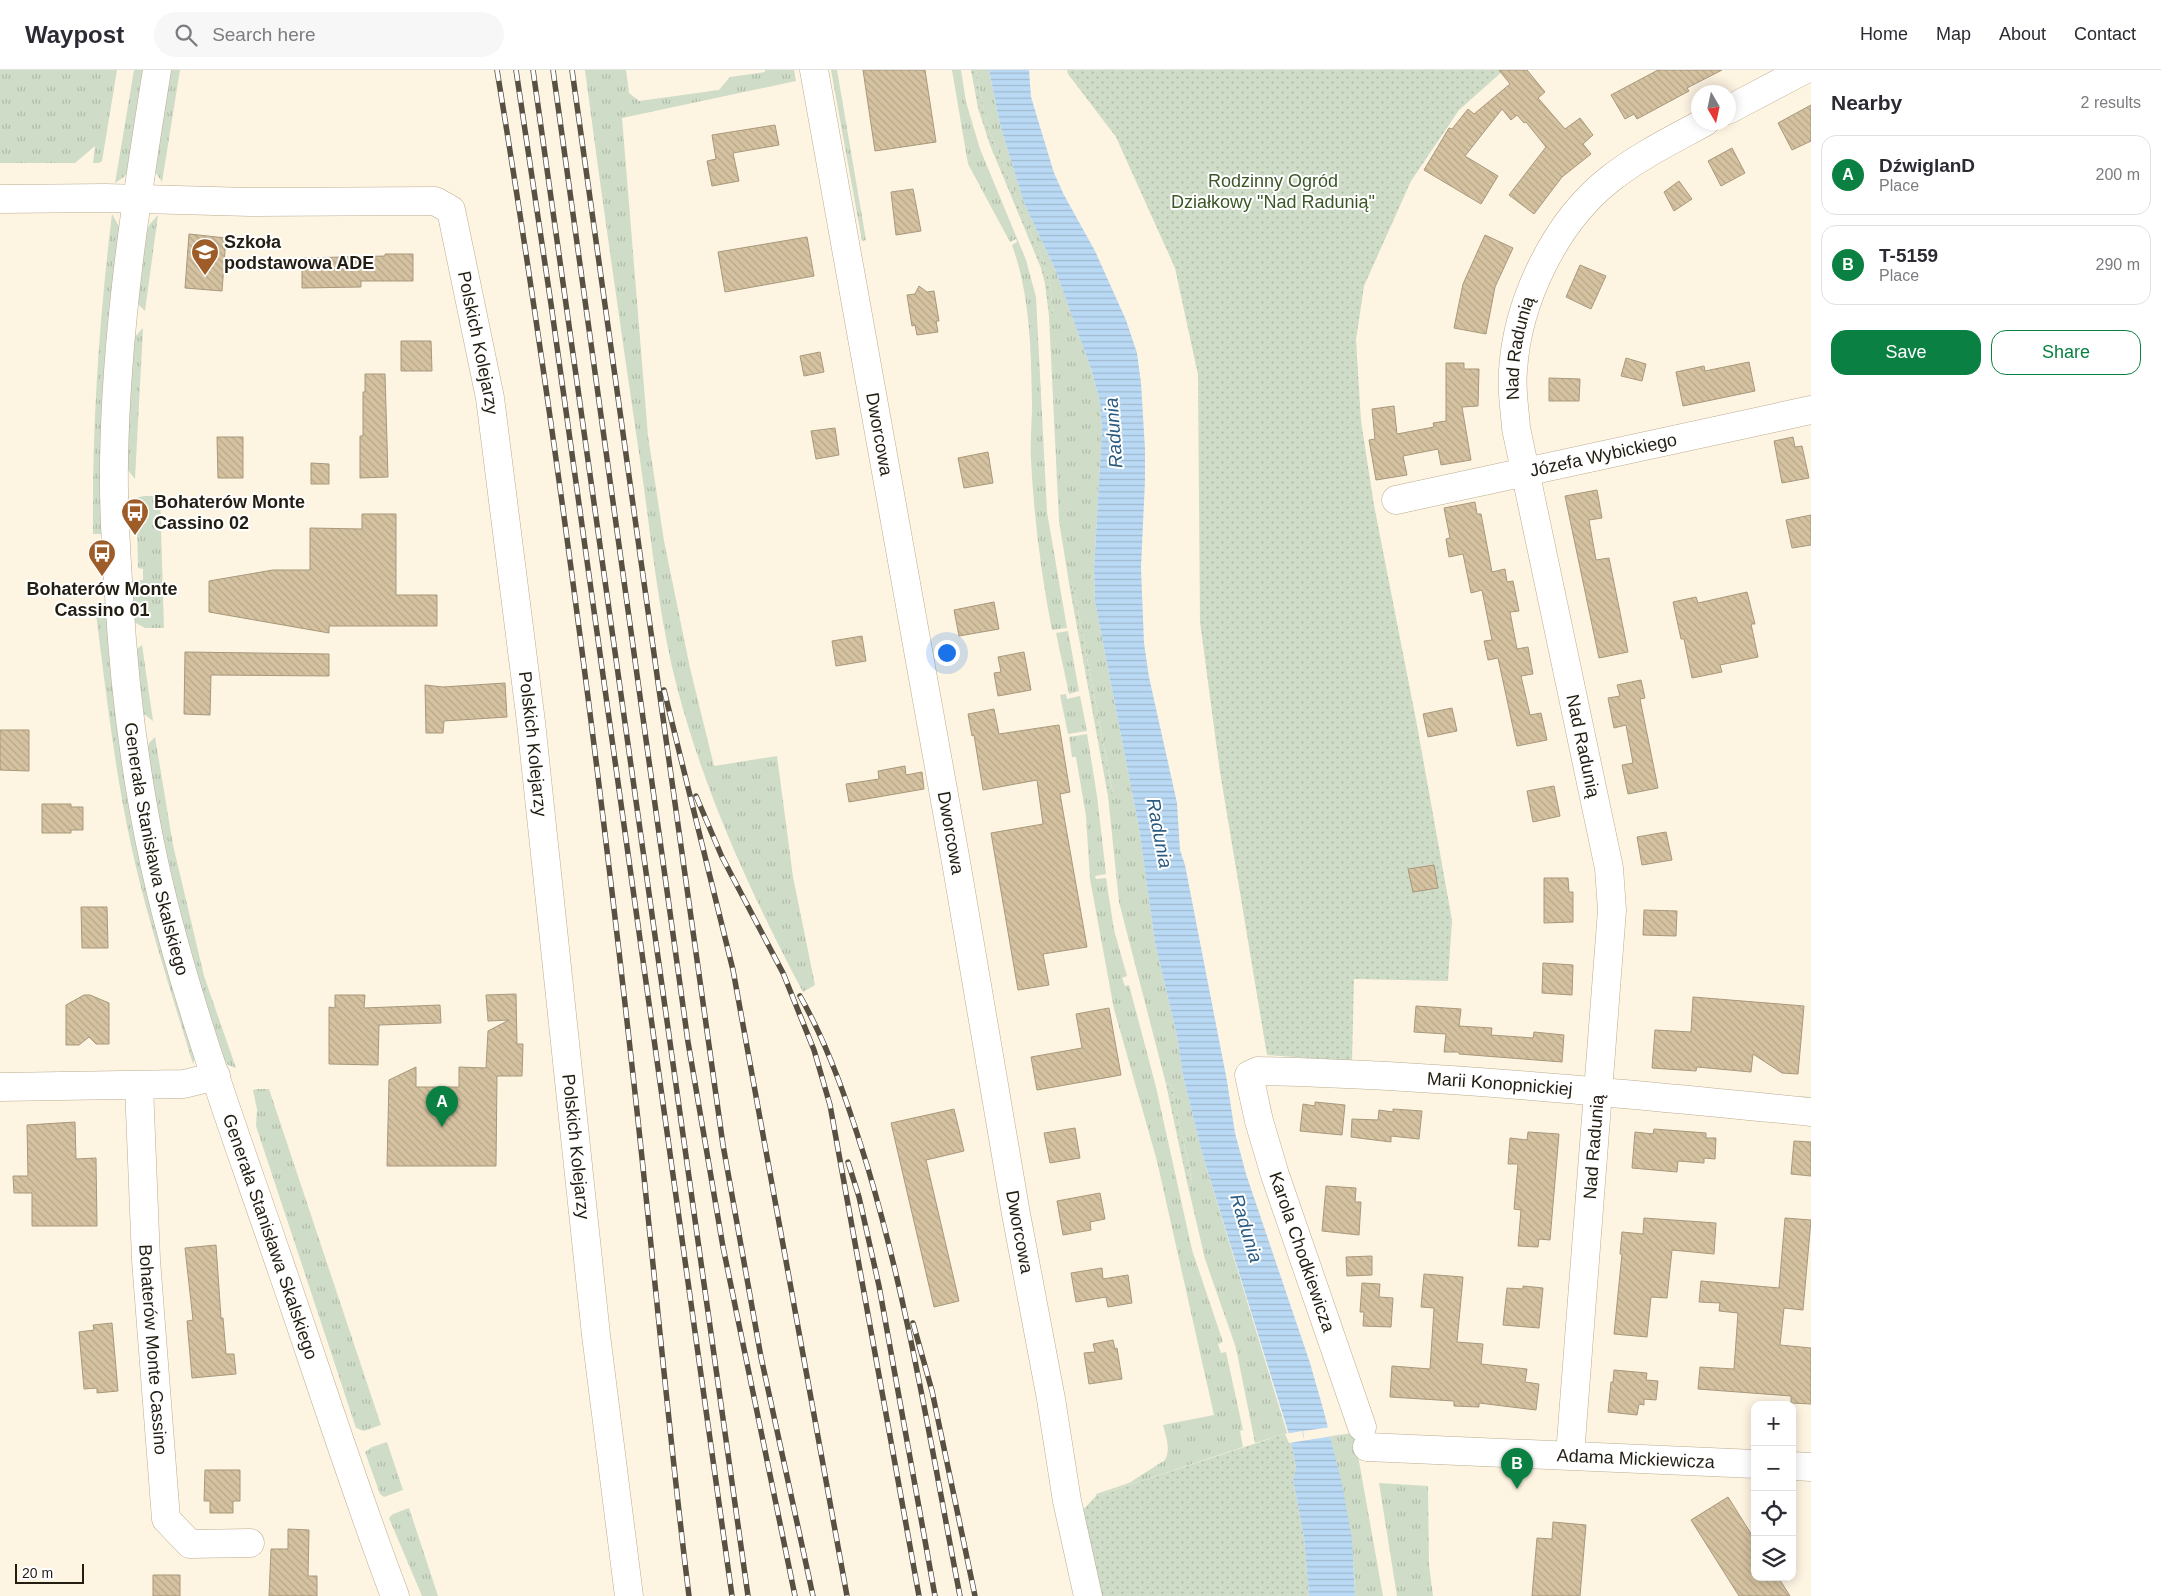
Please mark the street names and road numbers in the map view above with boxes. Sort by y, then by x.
street label: Polskich Kolejarzy [454,269,502,416]
street label: Nad Radunią [1502,293,1539,401]
street label: Dworcowa [862,391,897,478]
street label: Józefa Wybickiego [1528,429,1679,481]
street label: Polskich Kolejarzy [515,670,551,818]
street label: Nad Radunią [1562,693,1604,800]
street label: Generała Stanisława Skalskiego [120,721,193,978]
street label: Dworcowa [934,790,968,877]
street label: Marii Konopnickiej [1426,1068,1573,1099]
street label: Polskich Kolejarzy [558,1073,594,1220]
street label: Nad Radunią [1580,1093,1608,1200]
street label: Generała Stanisława Skalskiego [219,1111,322,1362]
street label: Karola Chodkiewicza [1265,1169,1339,1336]
street label: Dworcowa [1002,1189,1037,1276]
street label: Bohaterów Monte Cassino [135,1244,171,1456]
street label: Adama Mickiewicza [1556,1445,1716,1472]

